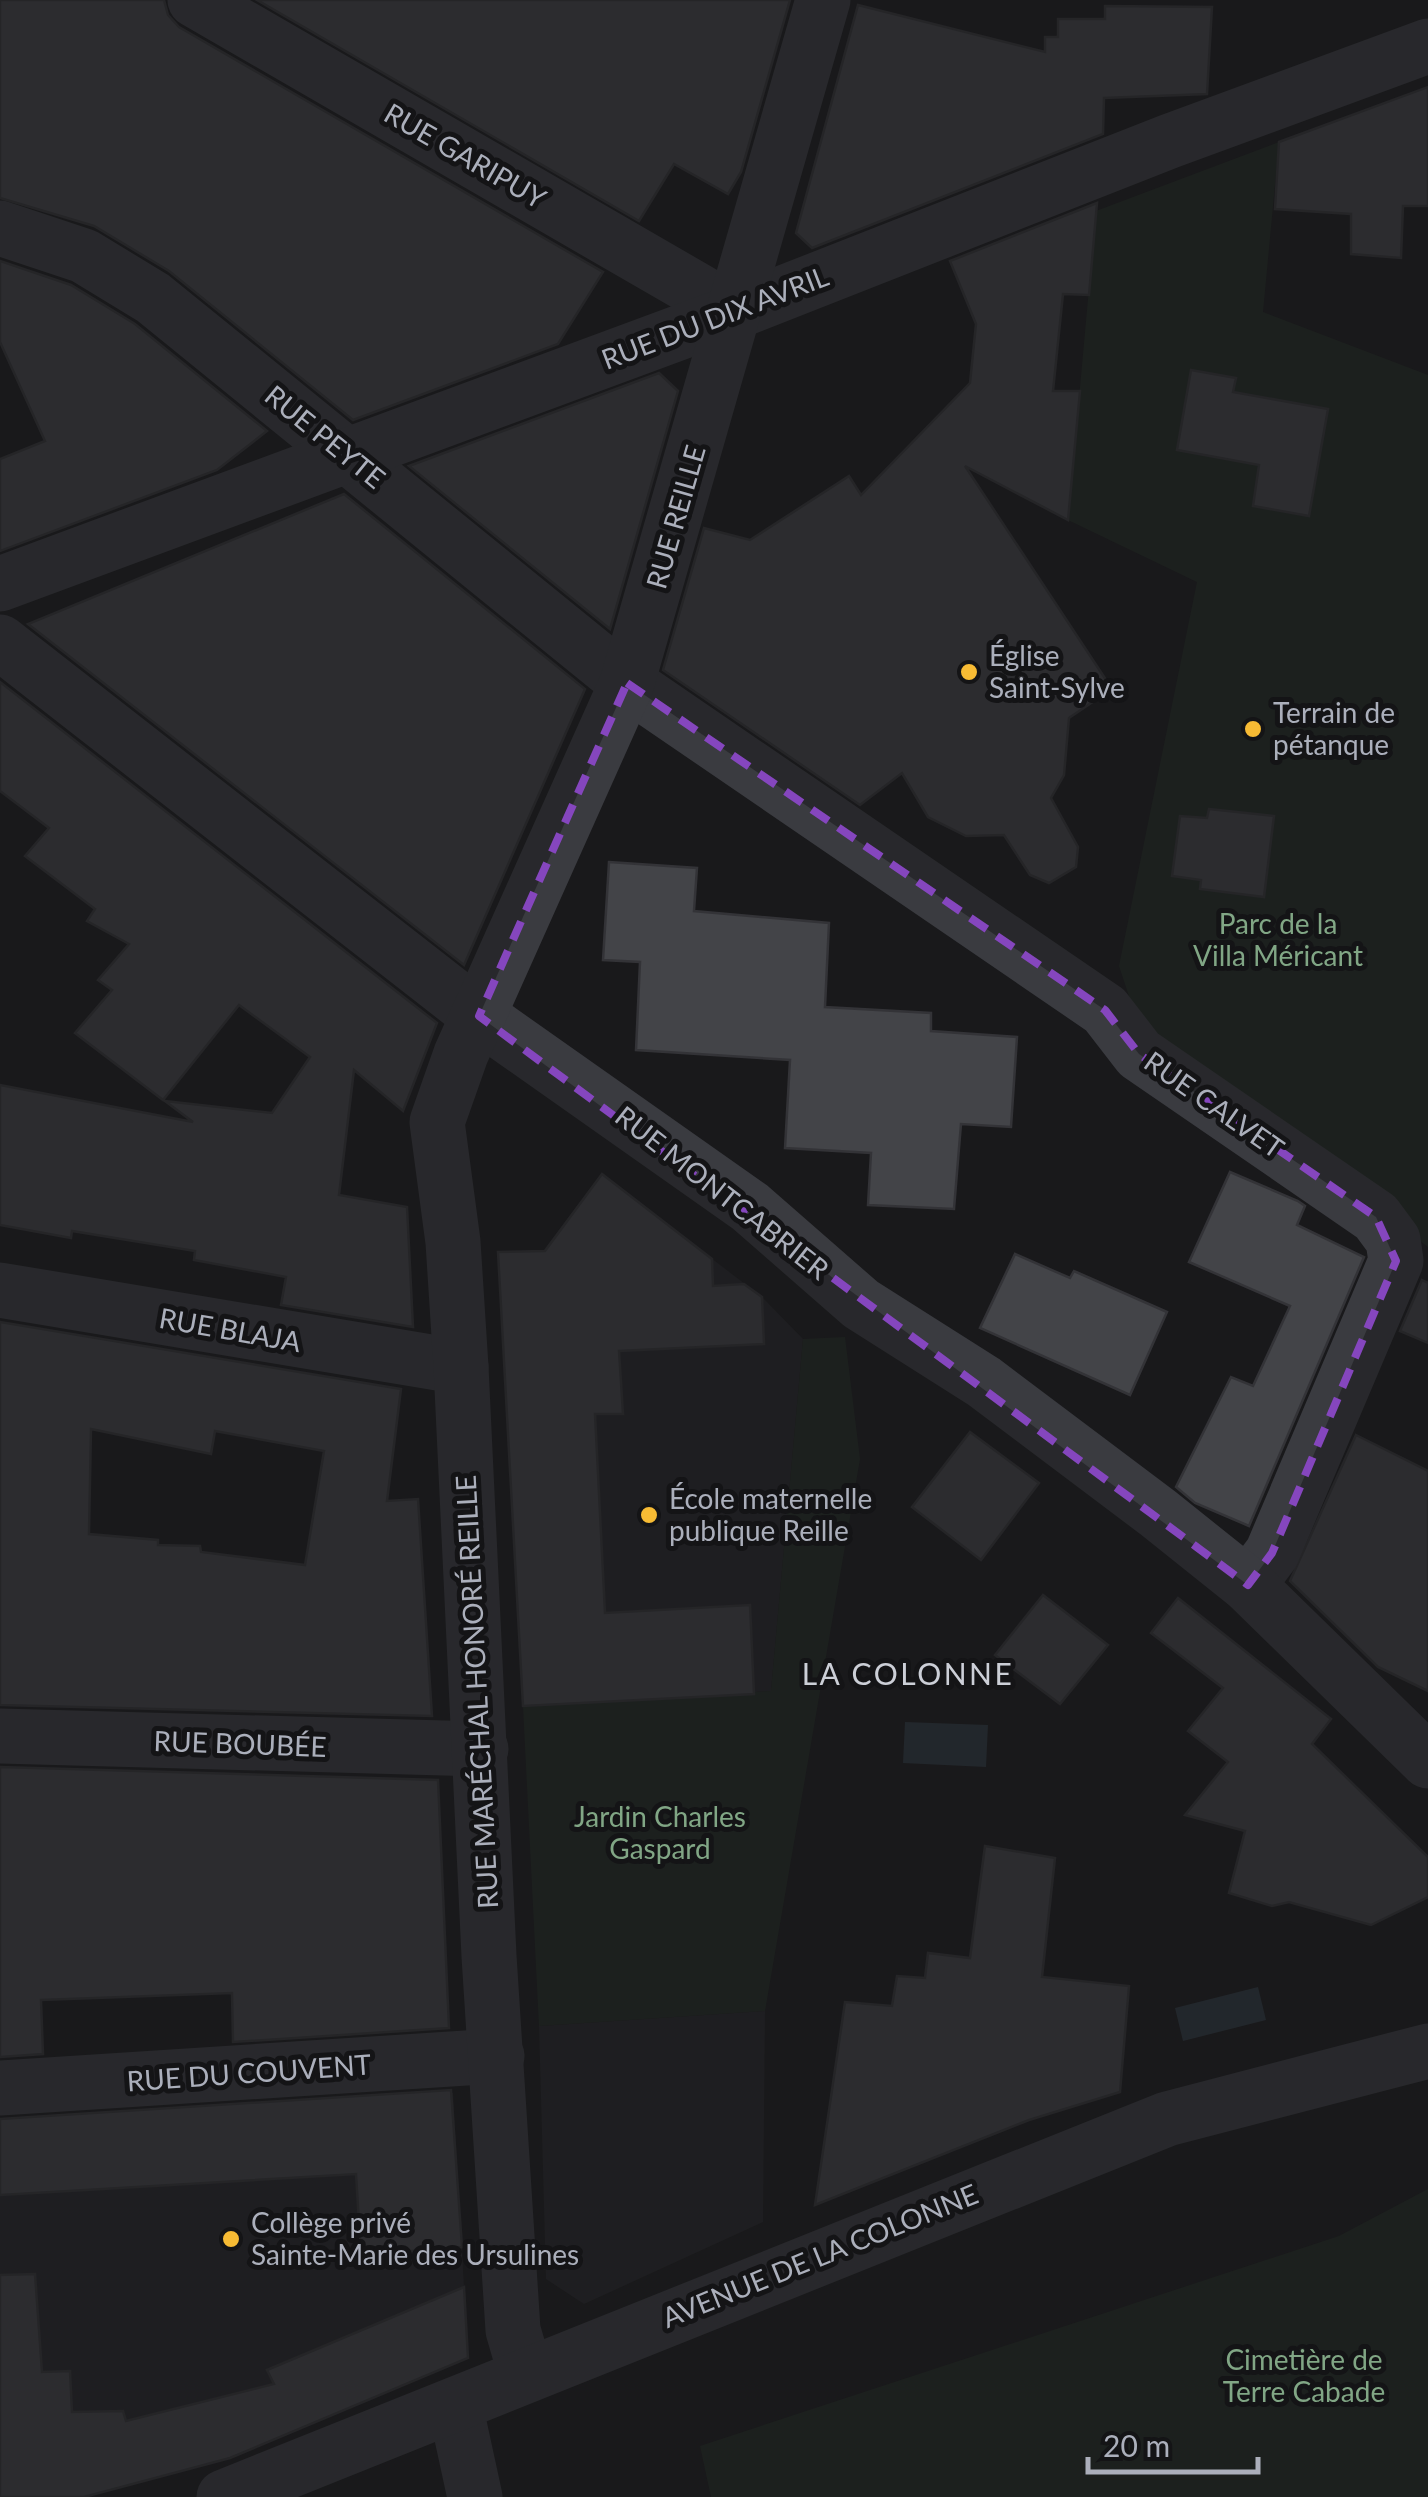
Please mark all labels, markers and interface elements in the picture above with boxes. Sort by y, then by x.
street label: RUE GARIPUY [379,95,553,215]
street label: RUE DU DIX AVRIL [596,258,833,376]
street label: RUE PEYTE [259,378,392,495]
street label: RUE REILLE [638,441,712,592]
place label: Église Saint-Sylve [989,638,1125,704]
marker: Église Saint-Sylve [958,661,980,683]
place label: Terrain de pétanque [1273,695,1395,761]
marker: Terrain de pétanque [1242,718,1264,740]
park label: Parc de la Villa Méricant [1193,906,1363,972]
street label: RUE CALVET [1138,1044,1291,1165]
street label: RUE MONTCABRIER [609,1098,837,1286]
street label: RUE BLAJA [157,1300,304,1358]
street label: RUE MARÉCHAL HONORÉ REILLE [448,1474,504,1910]
place label: École maternelle publique Reille [669,1481,872,1547]
marker: École maternelle publique Reille [638,1504,660,1526]
district label: LA COLONNE [802,1655,1014,1691]
street label: RUE BOUBÉE [153,1723,327,1763]
park label: Jardin Charles Gaspard [574,1799,746,1865]
street label: RUE DU COUVENT [126,2046,373,2097]
street label: AVENUE DE LA COLONNE [657,2176,982,2334]
place label: Collège privé Sainte-Marie des Ursulines [251,2205,579,2271]
marker: Collège privé Sainte-Marie des Ursulines [220,2228,242,2250]
park label: Cimetière de Terre Cabade [1223,2342,1385,2408]
scale bar [1088,2412,1258,2474]
text: 20 m [1103,2427,1170,2463]

